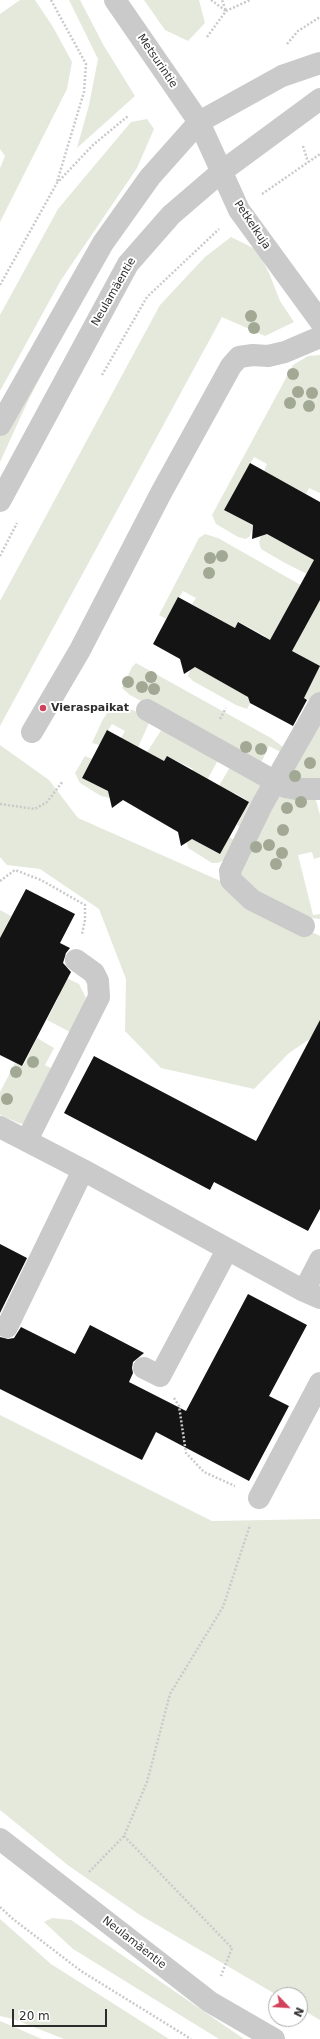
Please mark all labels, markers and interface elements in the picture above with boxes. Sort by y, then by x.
street label: Metsurintie [134,32,180,90]
street label: Petkelkuja [231,198,273,252]
street label: Neulamäentie [89,255,139,329]
place label: Vieraspaikat [51,701,129,715]
marker: Vieraspaikat [38,703,48,713]
street label: Neulamäentie [100,1914,168,1972]
north arrow [268,1987,308,2027]
scale bar [14,2001,109,2027]
text: N [291,2005,306,2019]
text: 20 m [19,2009,50,2023]

